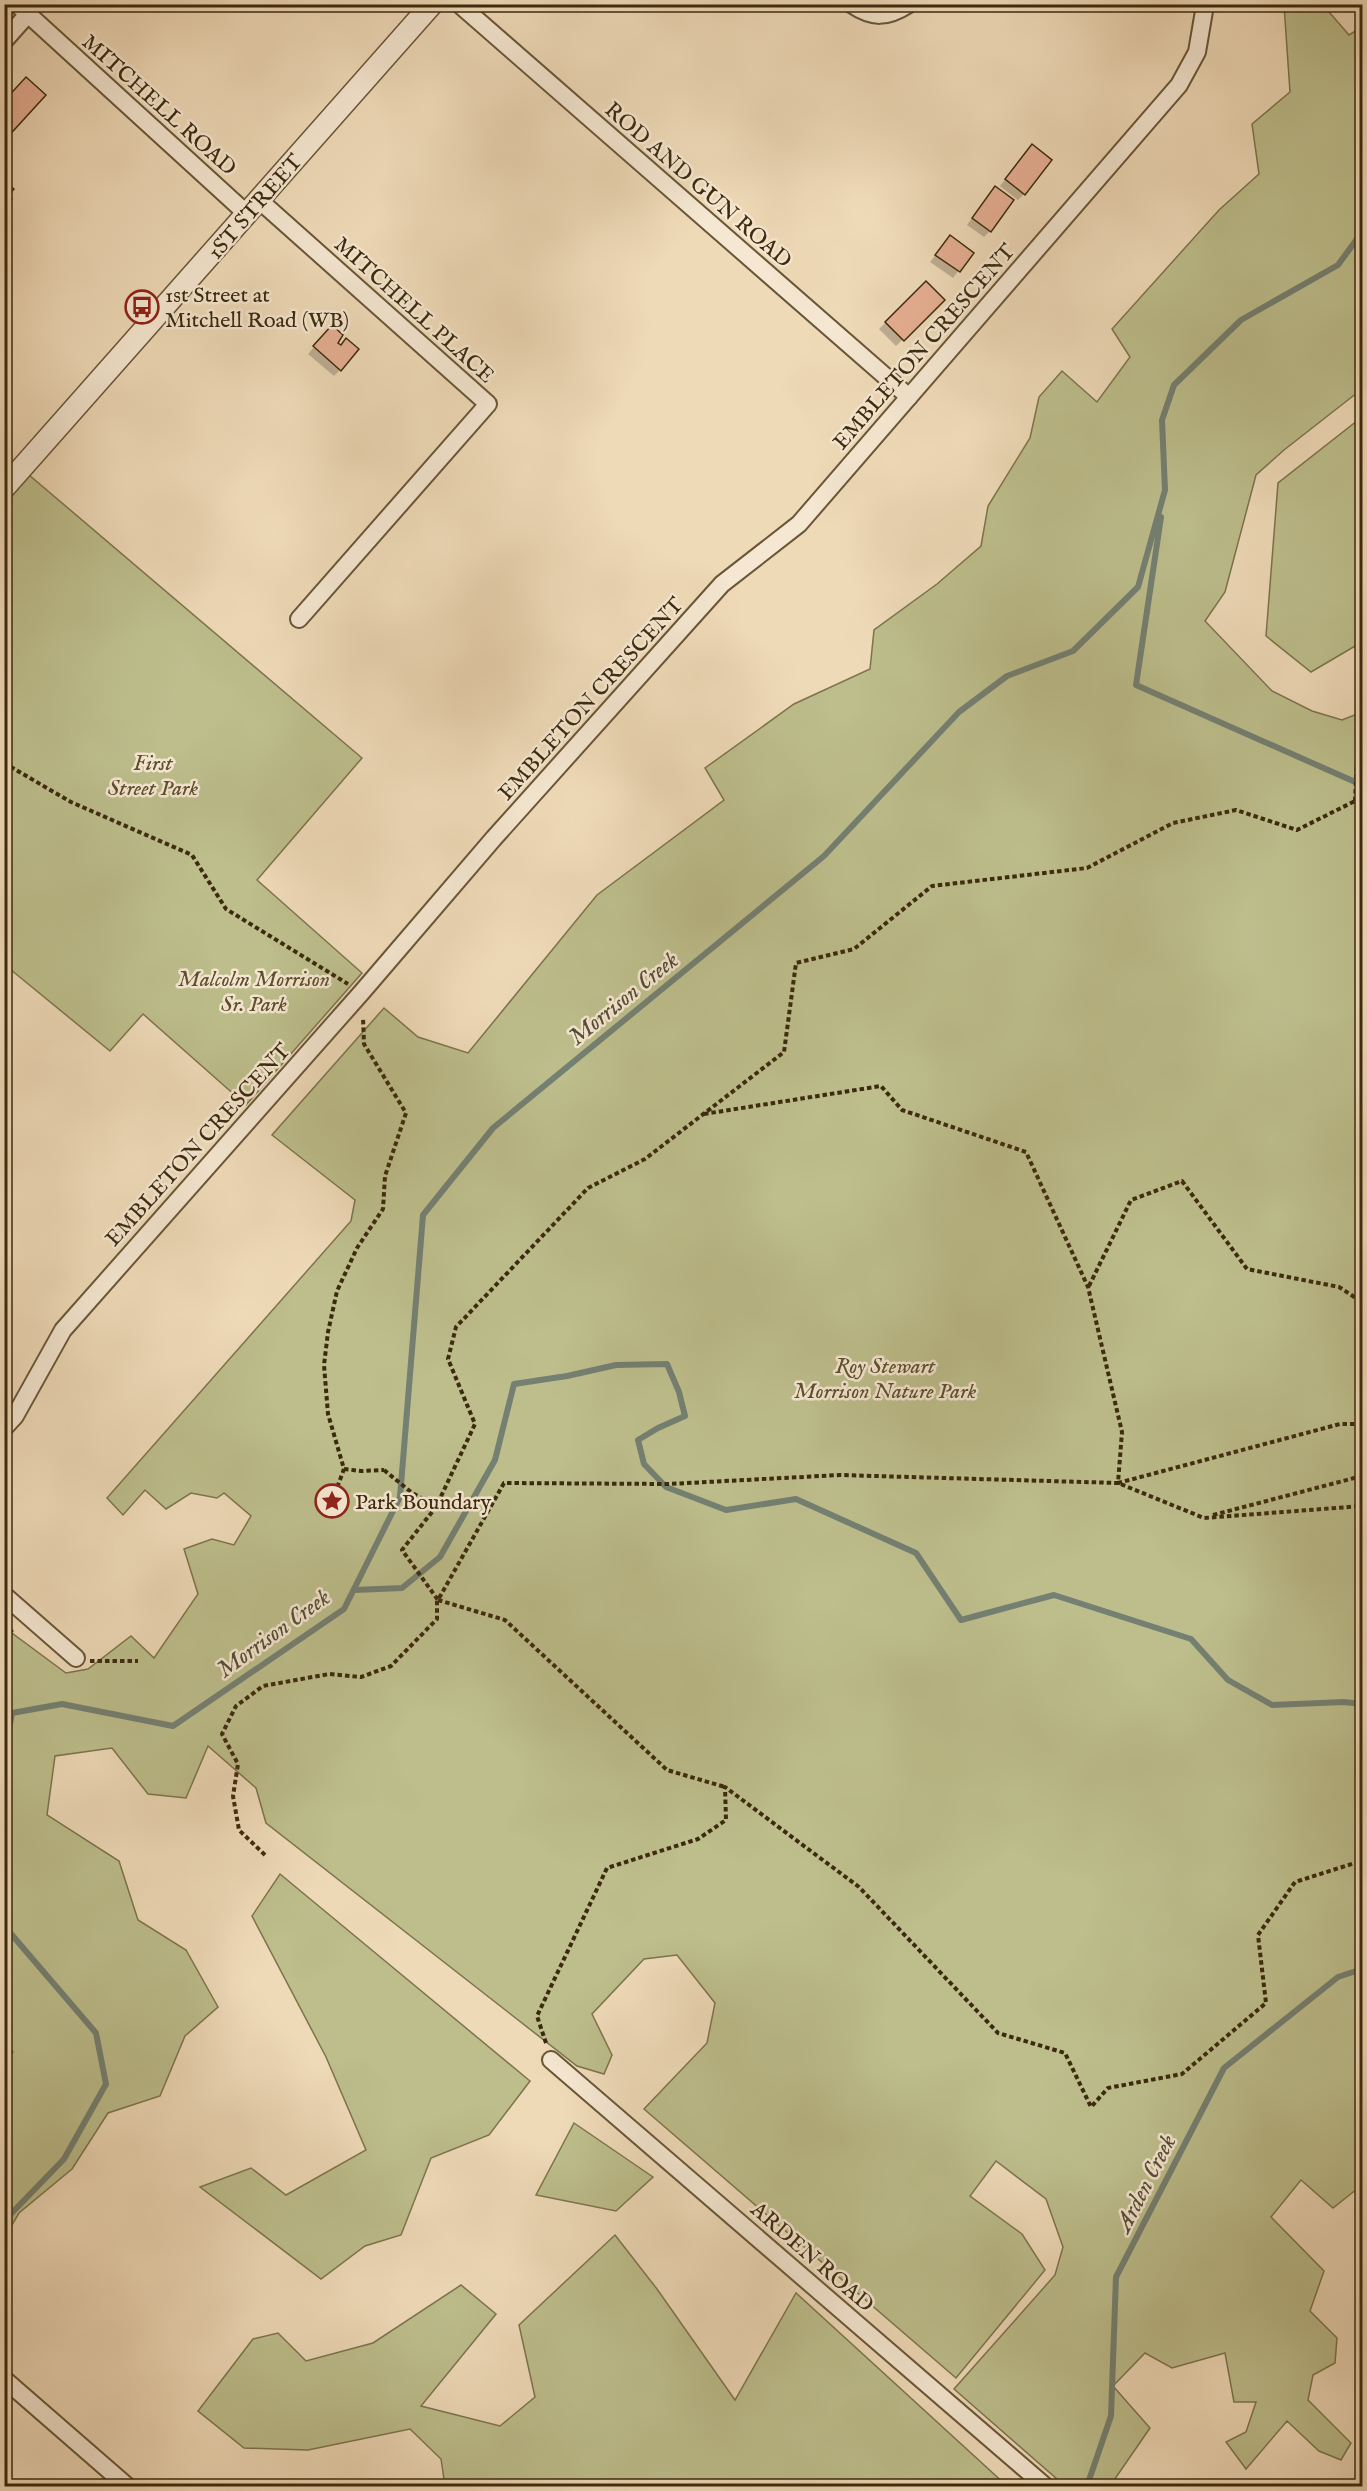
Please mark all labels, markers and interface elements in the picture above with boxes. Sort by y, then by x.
street label: MITCHELL ROAD [75,29,242,182]
street label: ROD AND GUN ROAD [598,96,797,275]
street label: 1ST STREET [202,149,309,266]
street label: MITCHELL PLACE [328,231,500,390]
street label: EMBLETON CRESCENT [827,238,1022,456]
place label: 1st Street at Mitchell Road (WB) [165,282,349,335]
bus stop icon: 1st Street at Mitchell Road (WB) [124,289,160,325]
street label: EMBLETON CRESCENT [493,592,690,807]
park label: First Street Park [108,750,198,803]
water label: Morrison Creek [563,945,686,1053]
park label: Malcolm Morrison Sr. Park [178,966,330,1019]
street label: EMBLETON CRESCENT [100,1038,297,1253]
park label: Roy Stewart Morrison Nature Park [794,1353,976,1406]
place icon: Park Boundary [314,1483,350,1519]
place label: Park Boundary [355,1489,491,1517]
water label: Morrison Creek [211,1582,337,1686]
water label: Arden Creek [1107,2129,1184,2240]
street label: ARDEN ROAD [743,2196,879,2319]

